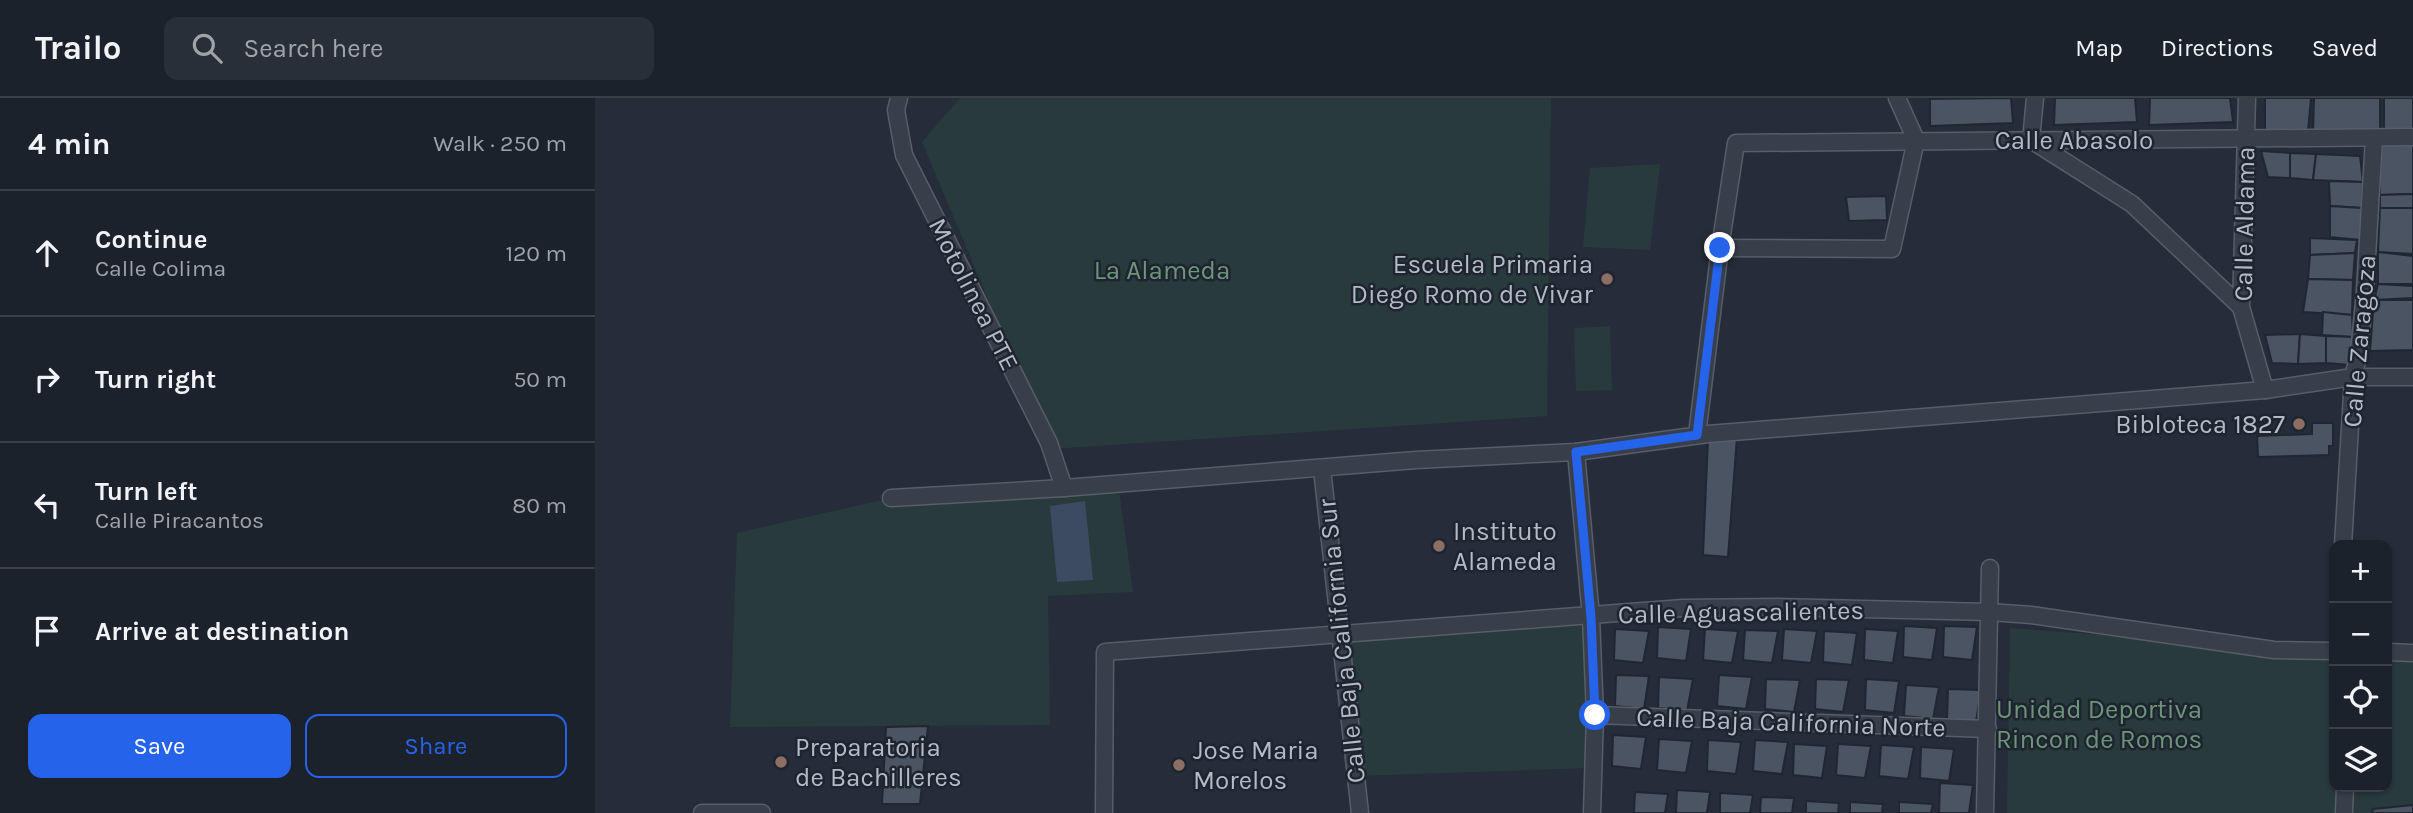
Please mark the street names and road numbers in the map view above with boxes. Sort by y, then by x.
street label: Calle Abasolo [1995,125,2153,156]
street label: Calle Aldama [2228,146,2261,302]
street label: Motolinea PTE [922,213,1025,376]
street label: Calle Zaragoza [2337,253,2382,429]
street label: Calle Baja California Sur [1311,497,1372,785]
street label: Calle Aguascalientes [1618,595,1864,630]
street label: Calle Baja California Norte [1636,702,1946,743]

